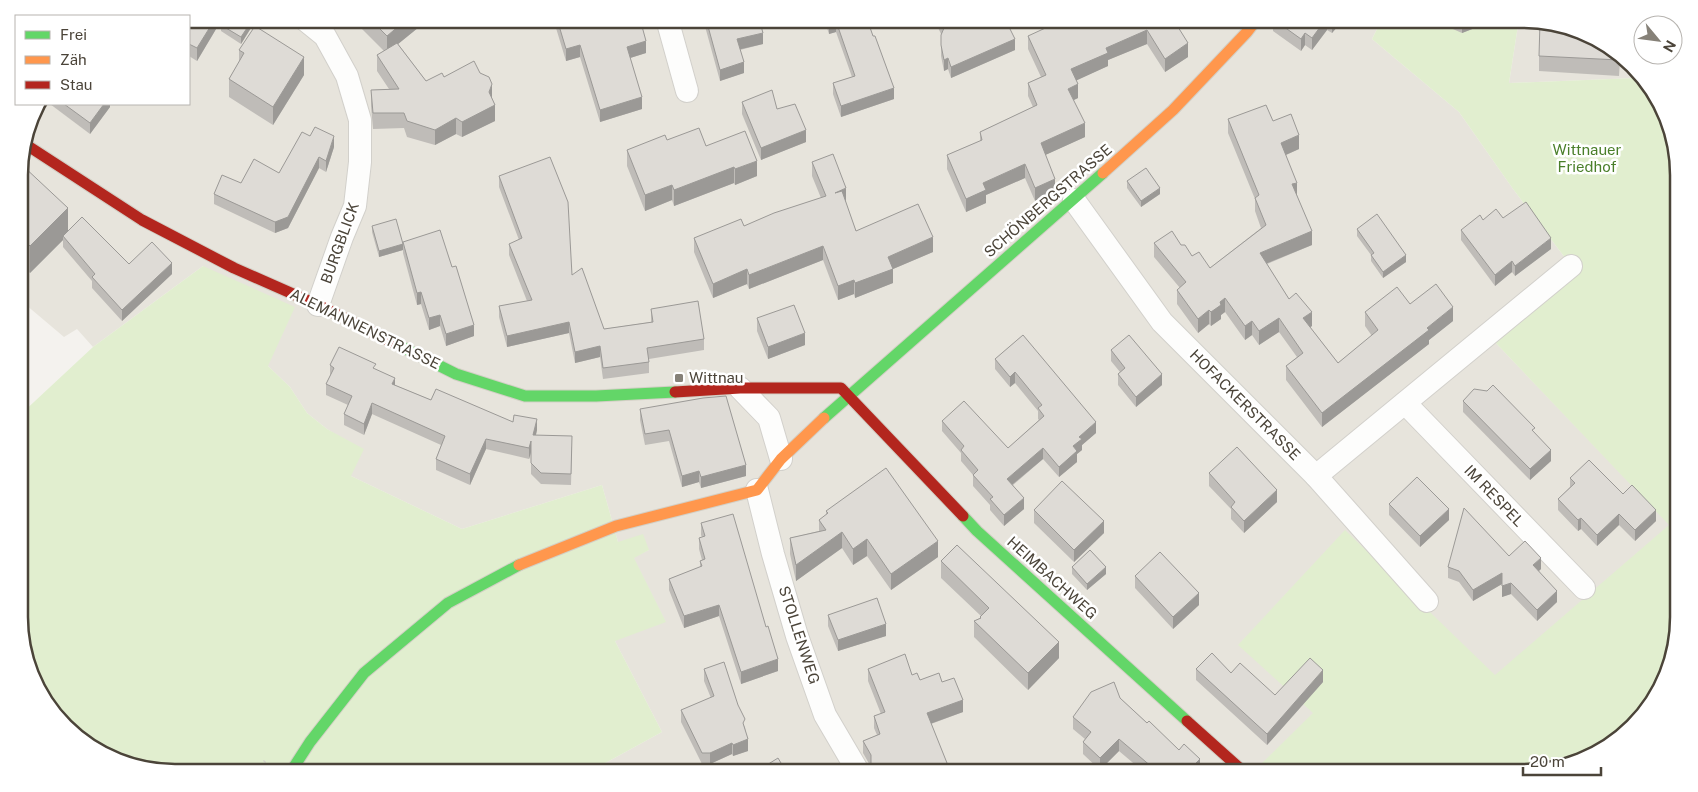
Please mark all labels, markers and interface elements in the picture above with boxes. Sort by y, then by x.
legend [15,15,190,105]
north arrow [1633,15,1683,65]
text: Frei [60,26,87,43]
text: N [1660,38,1679,55]
text: Zäh [60,51,87,68]
text: Stau [60,76,93,93]
street label: SCHÖNBERGSTRASSE [980,140,1115,261]
park label: Wittnauer Friedhof [1553,141,1622,175]
street label: BURGBLICK [317,200,362,286]
street label: ALEMANNENSTRASSE [287,285,443,372]
street label: HOFACKERSTRASSE [1187,346,1304,463]
place label: Wittnau [689,369,744,386]
marker: Wittnau [673,372,685,384]
street label: IM RESPEL [1461,462,1528,530]
street label: HEIMBACHWEG [1004,533,1101,622]
street label: STOLLENWEG [776,584,823,686]
scale bar [1523,744,1600,776]
text: 20 m [1530,753,1565,770]

